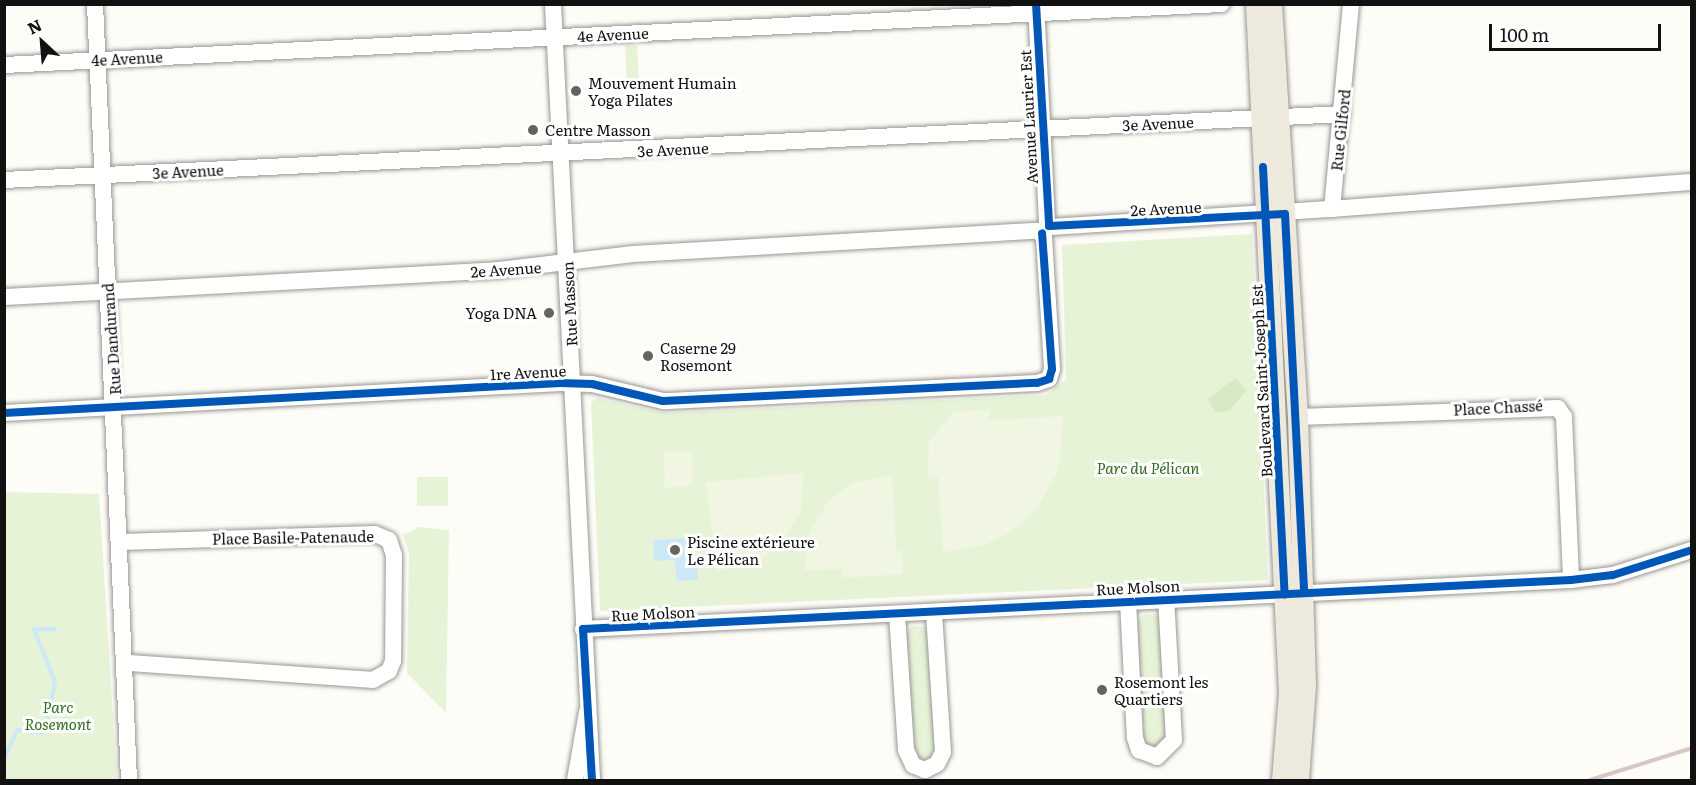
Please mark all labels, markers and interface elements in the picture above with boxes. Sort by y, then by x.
north arrow [12,12,72,72]
text: N [23,12,45,40]
scale bar [1492,12,1664,50]
text: 100 m [1500,21,1549,48]
street label: 4e Avenue [577,23,649,45]
street label: 4e Avenue [91,47,163,69]
street label: Avenue Laurier Est [1015,49,1041,185]
place label: Mouvement Humain Yoga Pilates [588,73,737,108]
marker: Mouvement Humain Yoga Pilates [569,84,583,98]
street label: Rue Gilford [1327,88,1353,172]
street label: 3e Avenue [1122,112,1194,134]
place label: Centre Masson [545,121,651,139]
marker: Centre Masson [526,123,540,137]
street label: 3e Avenue [637,138,709,160]
street label: 3e Avenue [152,160,224,182]
street label: 2e Avenue [1130,197,1202,219]
street label: 2e Avenue [470,258,542,280]
street label: Rue Masson [558,261,580,347]
street label: Rue Dandurand [98,282,124,396]
street label: Boulevard Saint-Joseph Est [1247,284,1275,478]
place label: Yoga DNA [465,304,537,322]
marker: Yoga DNA [542,306,556,320]
place label: Caserne 29 Rosemont [660,338,736,373]
marker: Caserne 29 Rosemont [641,349,655,363]
street label: 1re Avenue [489,361,567,383]
street label: Place Chassé [1453,396,1543,418]
park label: Parc du Pélican [1097,459,1199,477]
street label: Place Basile-Patenaude [212,527,374,547]
place label: Piscine extérieure Le Pélican [687,532,815,567]
marker: Piscine extérieure Le Pélican [668,543,682,557]
street label: Rue Molson [1095,576,1181,598]
street label: Rue Molson [610,602,696,624]
place label: Rosemont les Quartiers [1114,672,1208,707]
marker: Rosemont les Quartiers [1095,683,1109,697]
park label: Parc Rosemont [24,697,92,732]

